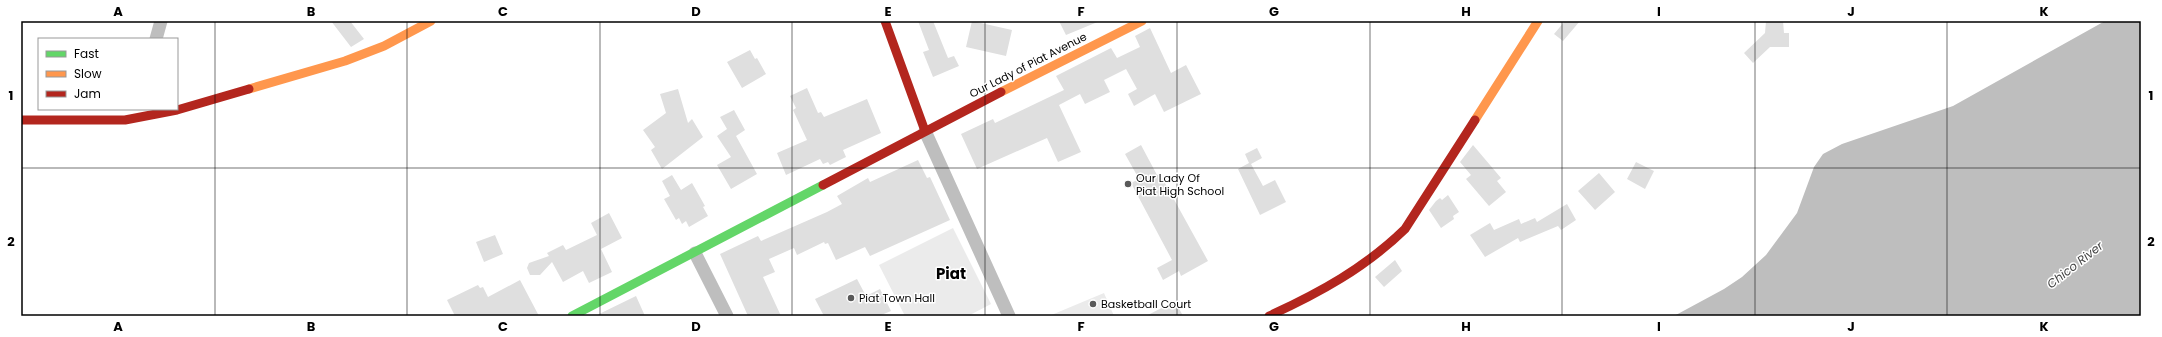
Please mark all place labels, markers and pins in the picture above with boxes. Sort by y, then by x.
place label: Our Lady Of Piat High School [1136,170,1224,199]
marker: Our Lady Of Piat High School [1123,179,1133,189]
place label: Piat Town Hall [859,290,935,306]
marker: Piat Town Hall [846,293,856,303]
place label: Basketball Court [1101,296,1191,312]
marker: Basketball Court [1088,299,1098,309]

